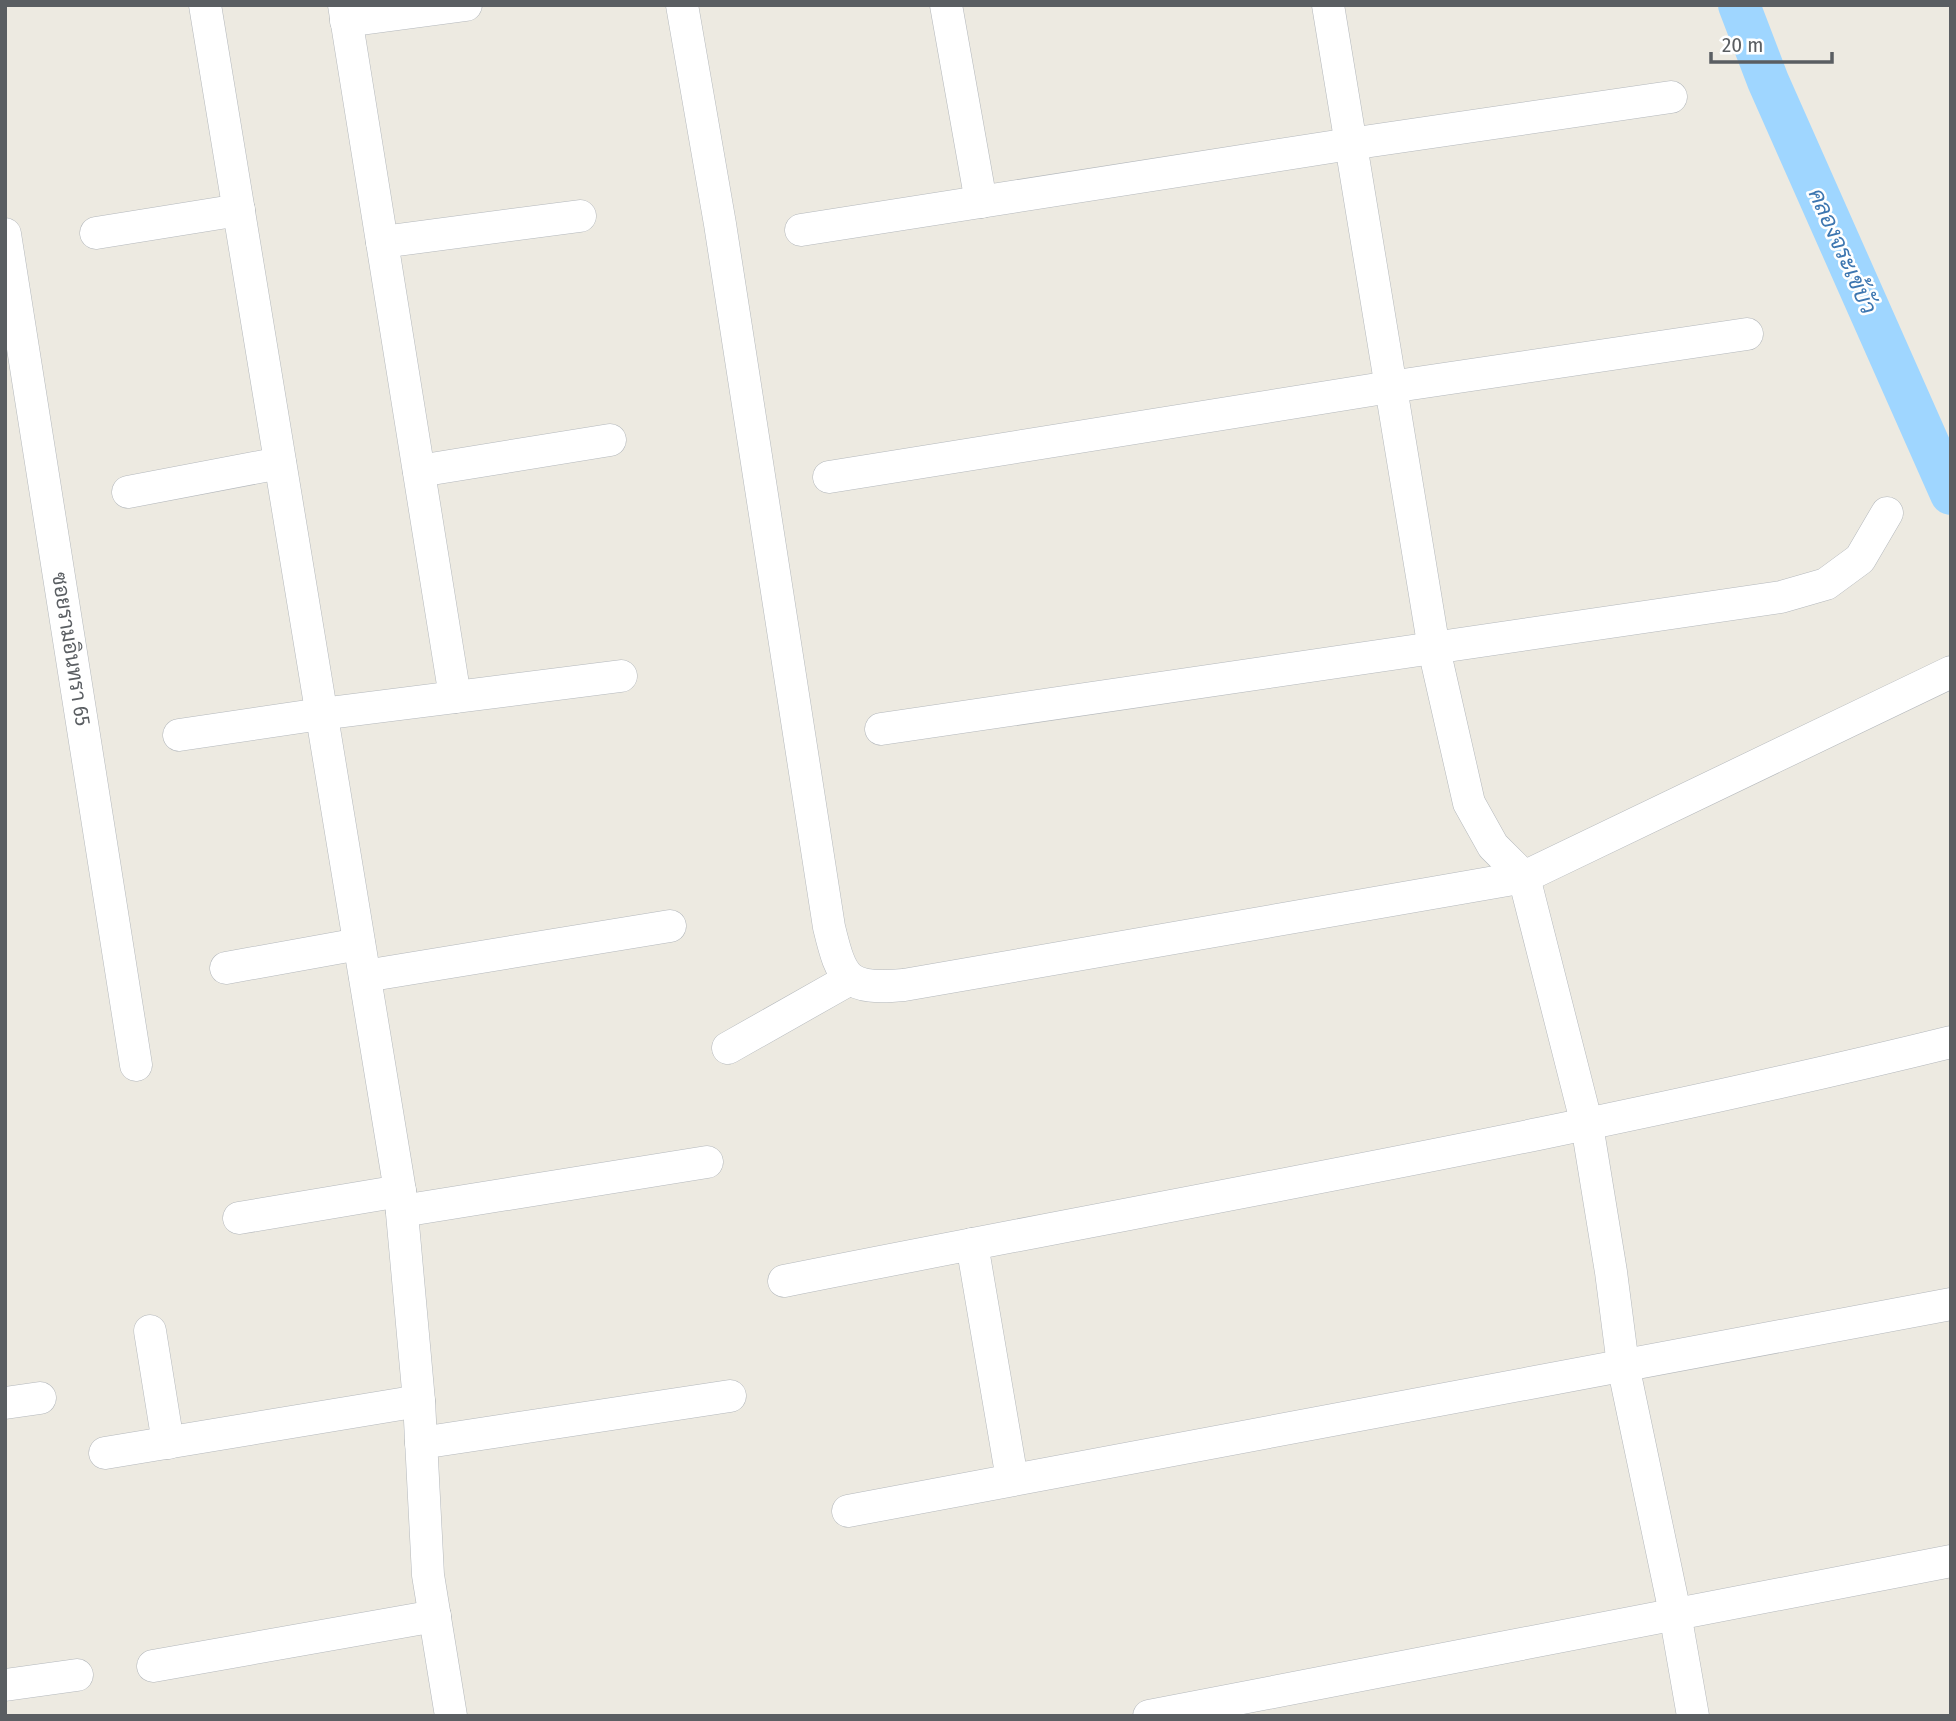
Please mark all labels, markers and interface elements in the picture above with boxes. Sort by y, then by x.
scale bar [1711,21,1832,65]
text: 20 m [1722,32,1763,58]
water label: คลองจระเข้บัว [1803,184,1883,318]
street label: ซอยรามอินทรา 65 [46,570,96,728]

